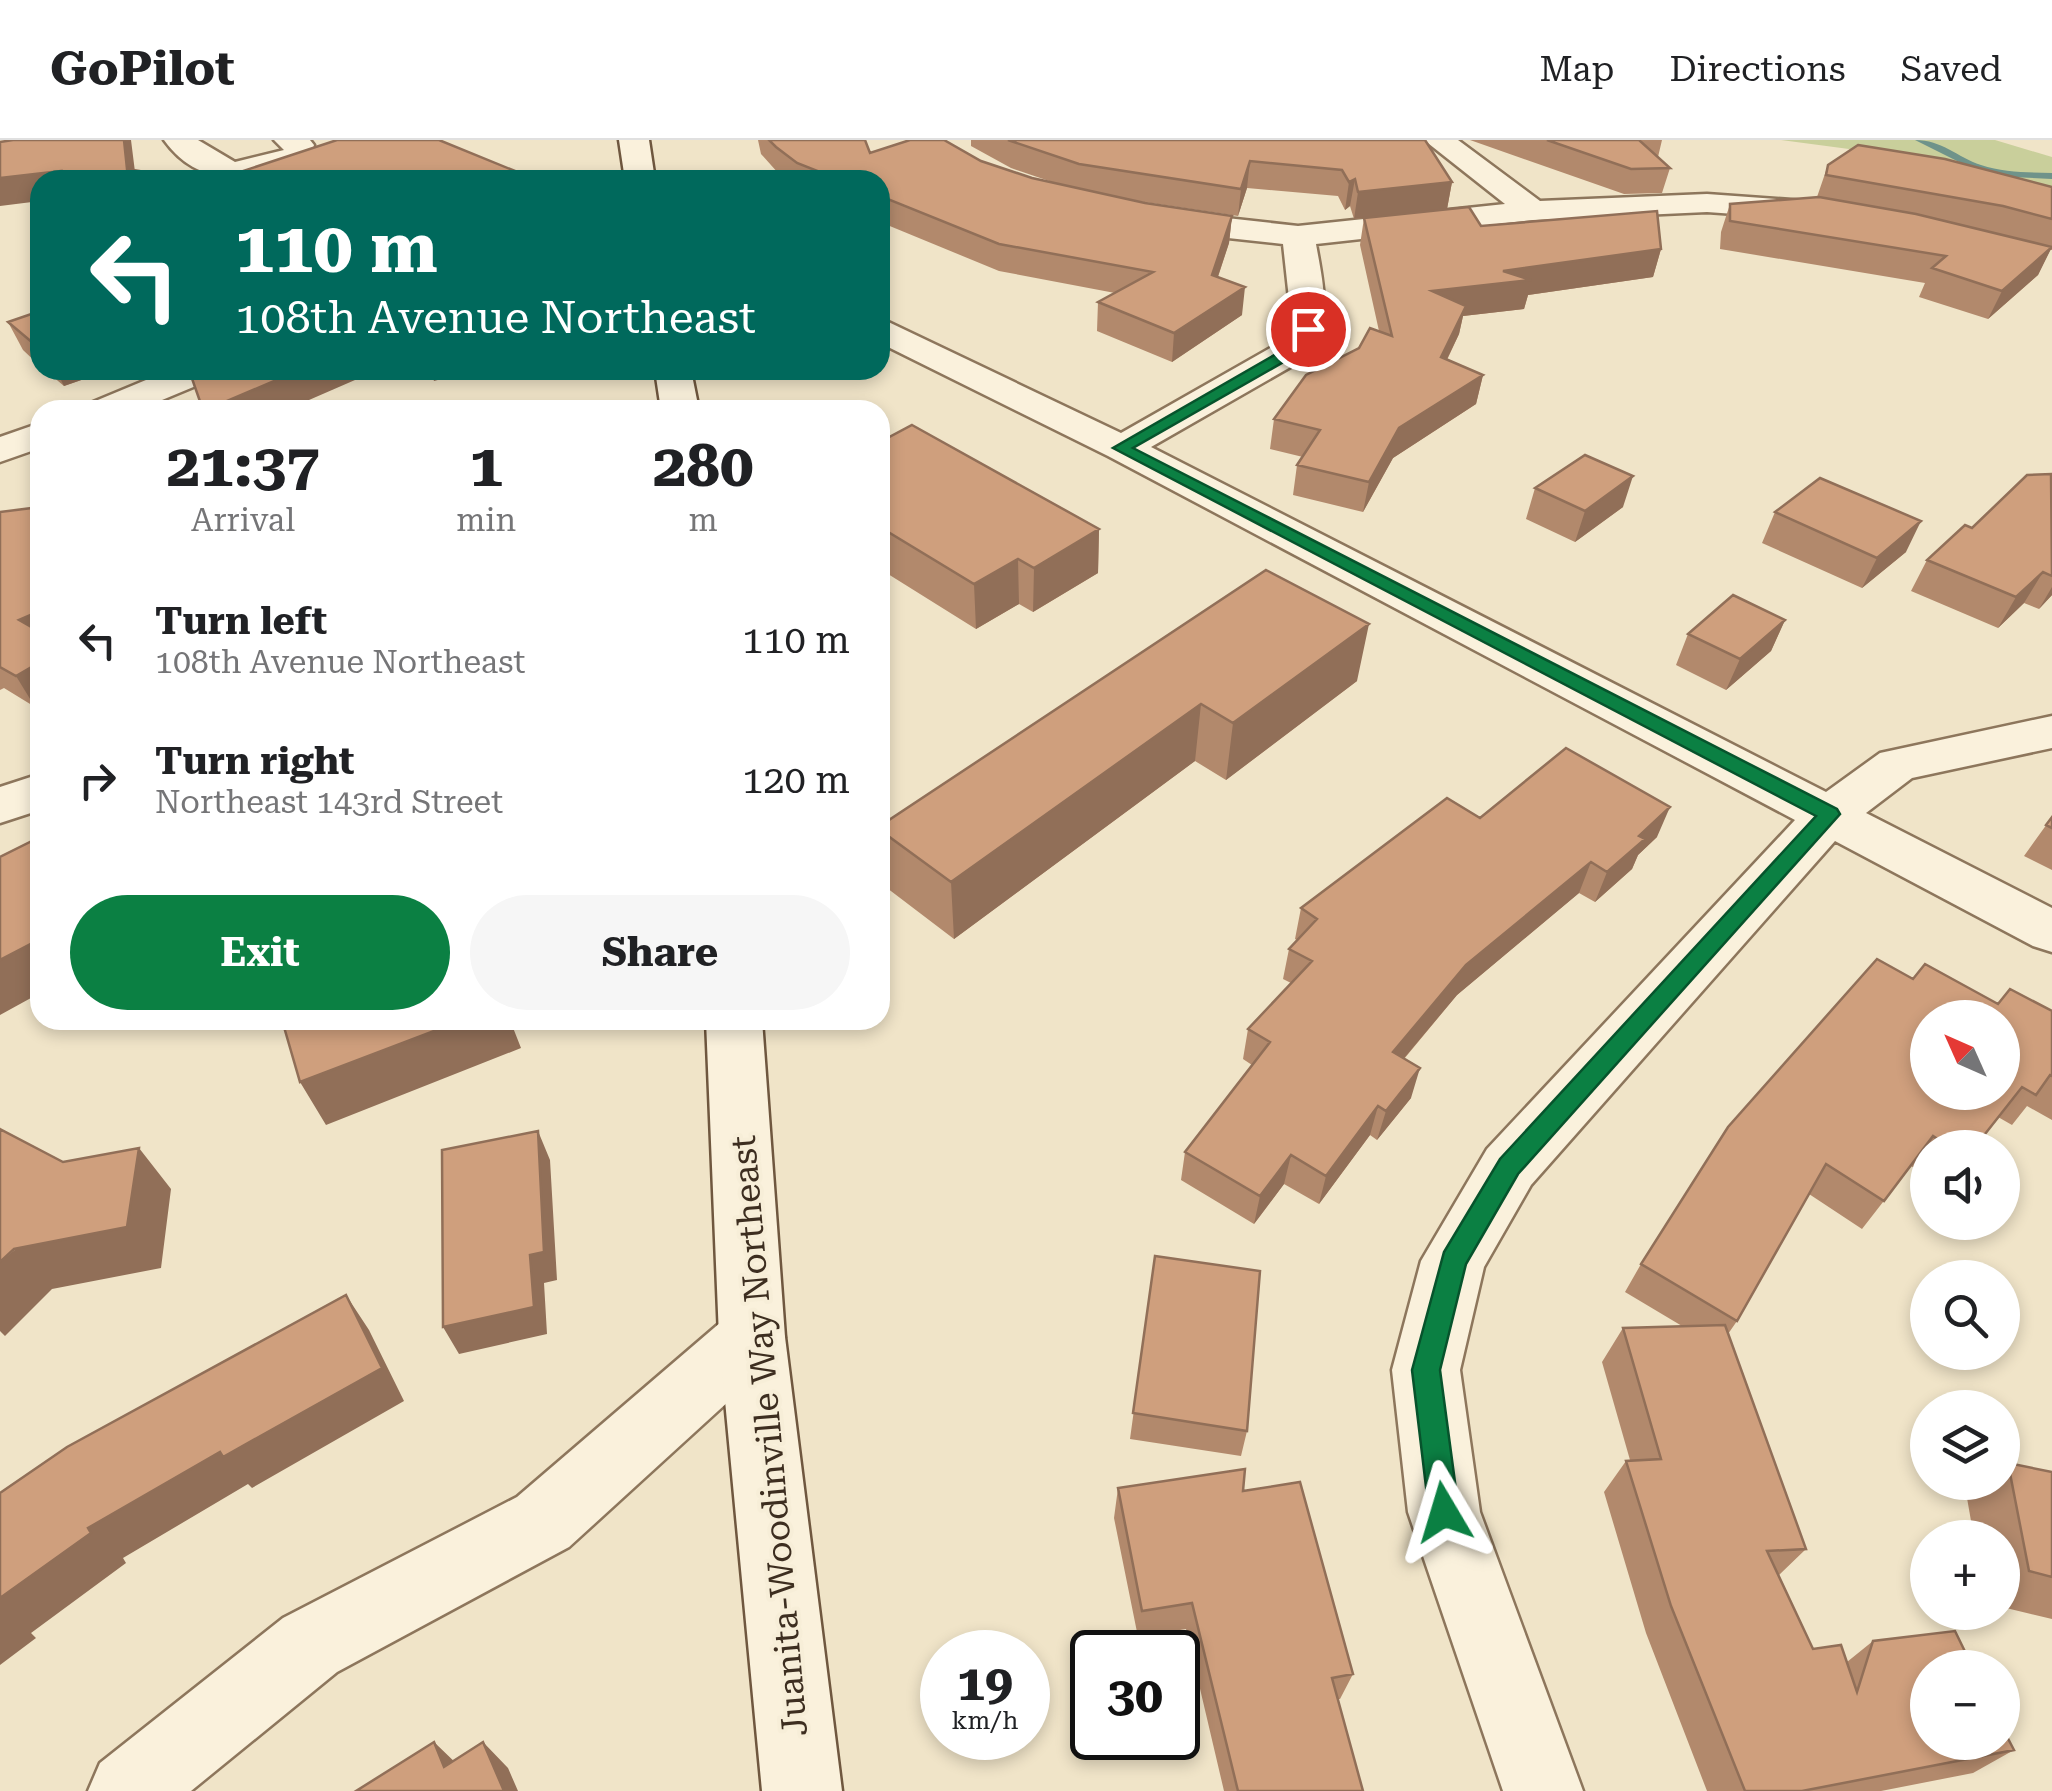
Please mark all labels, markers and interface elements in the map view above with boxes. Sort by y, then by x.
text: GoPilot [50,41,235,97]
text: Map [1540,49,1614,90]
text: Directions [1669,49,1846,90]
text: Saved [1901,49,2002,90]
text: 110 m [235,207,438,289]
icon: left [70,210,200,340]
pin [1266,287,1351,372]
text: 108th Avenue Northeast [235,291,756,344]
icon: arrive [1281,302,1336,357]
text: 21:37 [166,430,320,501]
text: 1 [469,430,503,501]
text: 280 [653,430,754,501]
text: Arrival [191,501,295,539]
text: min [456,501,516,539]
text: m [689,501,718,539]
text: Turn left [155,599,327,643]
icon: left [70,613,125,668]
text: 110 m [742,618,850,662]
text: 108th Avenue Northeast [155,643,525,681]
text: Turn right [155,739,354,783]
icon: right [70,753,125,808]
text: 120 m [742,758,850,802]
text: Northeast 143rd Street [155,783,503,821]
button: Exit [70,895,450,1010]
button: Share [470,895,850,1010]
north arrow [1910,1000,2020,1110]
map controls [1910,1000,2020,1760]
button: sound [1910,1130,2020,1240]
street label: Juanita-Woodinville Way Northeast [723,1134,816,1738]
button: search [1910,1260,2020,1370]
button: layers [1910,1390,2020,1500]
position arrow [1392,1460,1496,1564]
button: + [1910,1520,2020,1630]
speed limit sign: 30 [1070,1630,1200,1760]
button: − [1910,1650,2020,1760]
text: 19 [957,1654,1013,1712]
text: km/h [952,1706,1018,1735]

